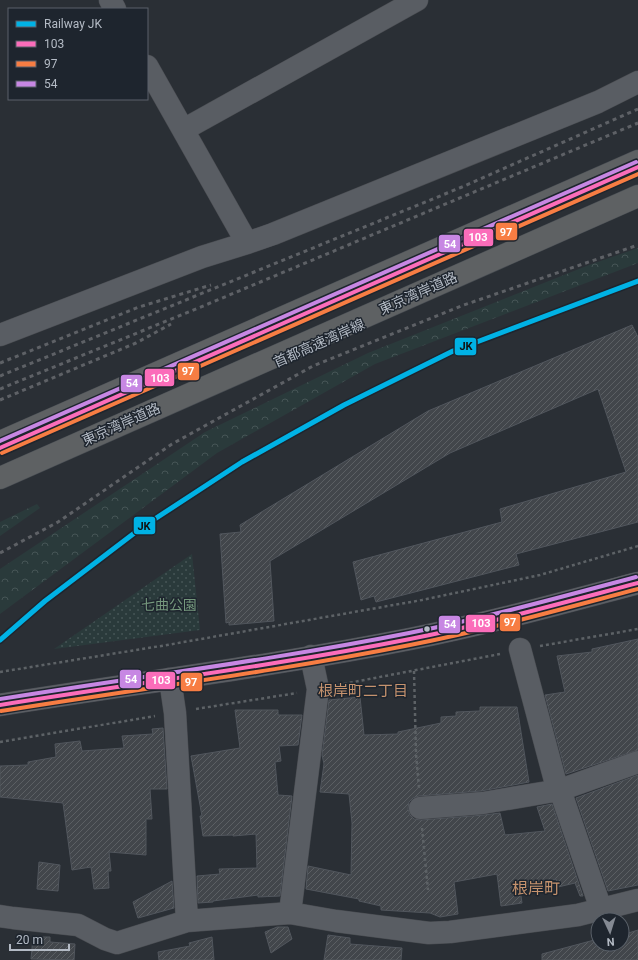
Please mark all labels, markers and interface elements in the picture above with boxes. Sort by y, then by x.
legend [8,8,148,100]
text: Railway JK [44,17,102,31]
text: 103 [44,37,64,51]
text: 97 [44,57,58,71]
text: 54 [44,77,58,91]
line badge: 97 [495,222,518,241]
text: 97 [500,226,512,239]
line badge: 103 [463,228,494,247]
text: 103 [469,231,487,244]
line badge: 54 [438,234,461,253]
text: 54 [444,238,457,251]
street label: 東京湾岸道路 [376,269,460,317]
street label: 首都高速湾岸線 [271,316,367,370]
line badge: JK [454,337,477,356]
text: JK [459,340,474,353]
line badge: 97 [177,362,200,381]
text: 97 [182,365,194,378]
line badge: 103 [144,368,175,387]
text: 103 [151,372,169,385]
line badge: 54 [120,374,143,393]
text: 54 [126,377,139,390]
street label: 東京湾岸道路 [79,400,163,448]
line badge: JK [133,516,156,535]
text: JK [137,520,152,533]
park label: 七曲公園 [141,597,197,613]
line badge: 97 [499,613,521,632]
line badge: 103 [465,614,496,633]
line badge: 54 [438,615,461,634]
text: 97 [504,616,516,629]
text: 103 [472,617,490,630]
text: 54 [444,618,457,631]
unlabelled marker [422,624,432,634]
line badge: 54 [119,669,142,689]
line badge: 103 [145,671,176,690]
line badge: 97 [180,672,203,692]
text: 54 [125,673,138,686]
text: 103 [152,674,170,687]
text: 97 [185,676,197,689]
district label: 根岸町二丁目 [318,682,408,700]
district label: 根岸町 [512,879,560,898]
north arrow [590,912,630,952]
scale bar [10,926,69,952]
text: 20 m [16,933,43,947]
text: N [606,935,615,948]

